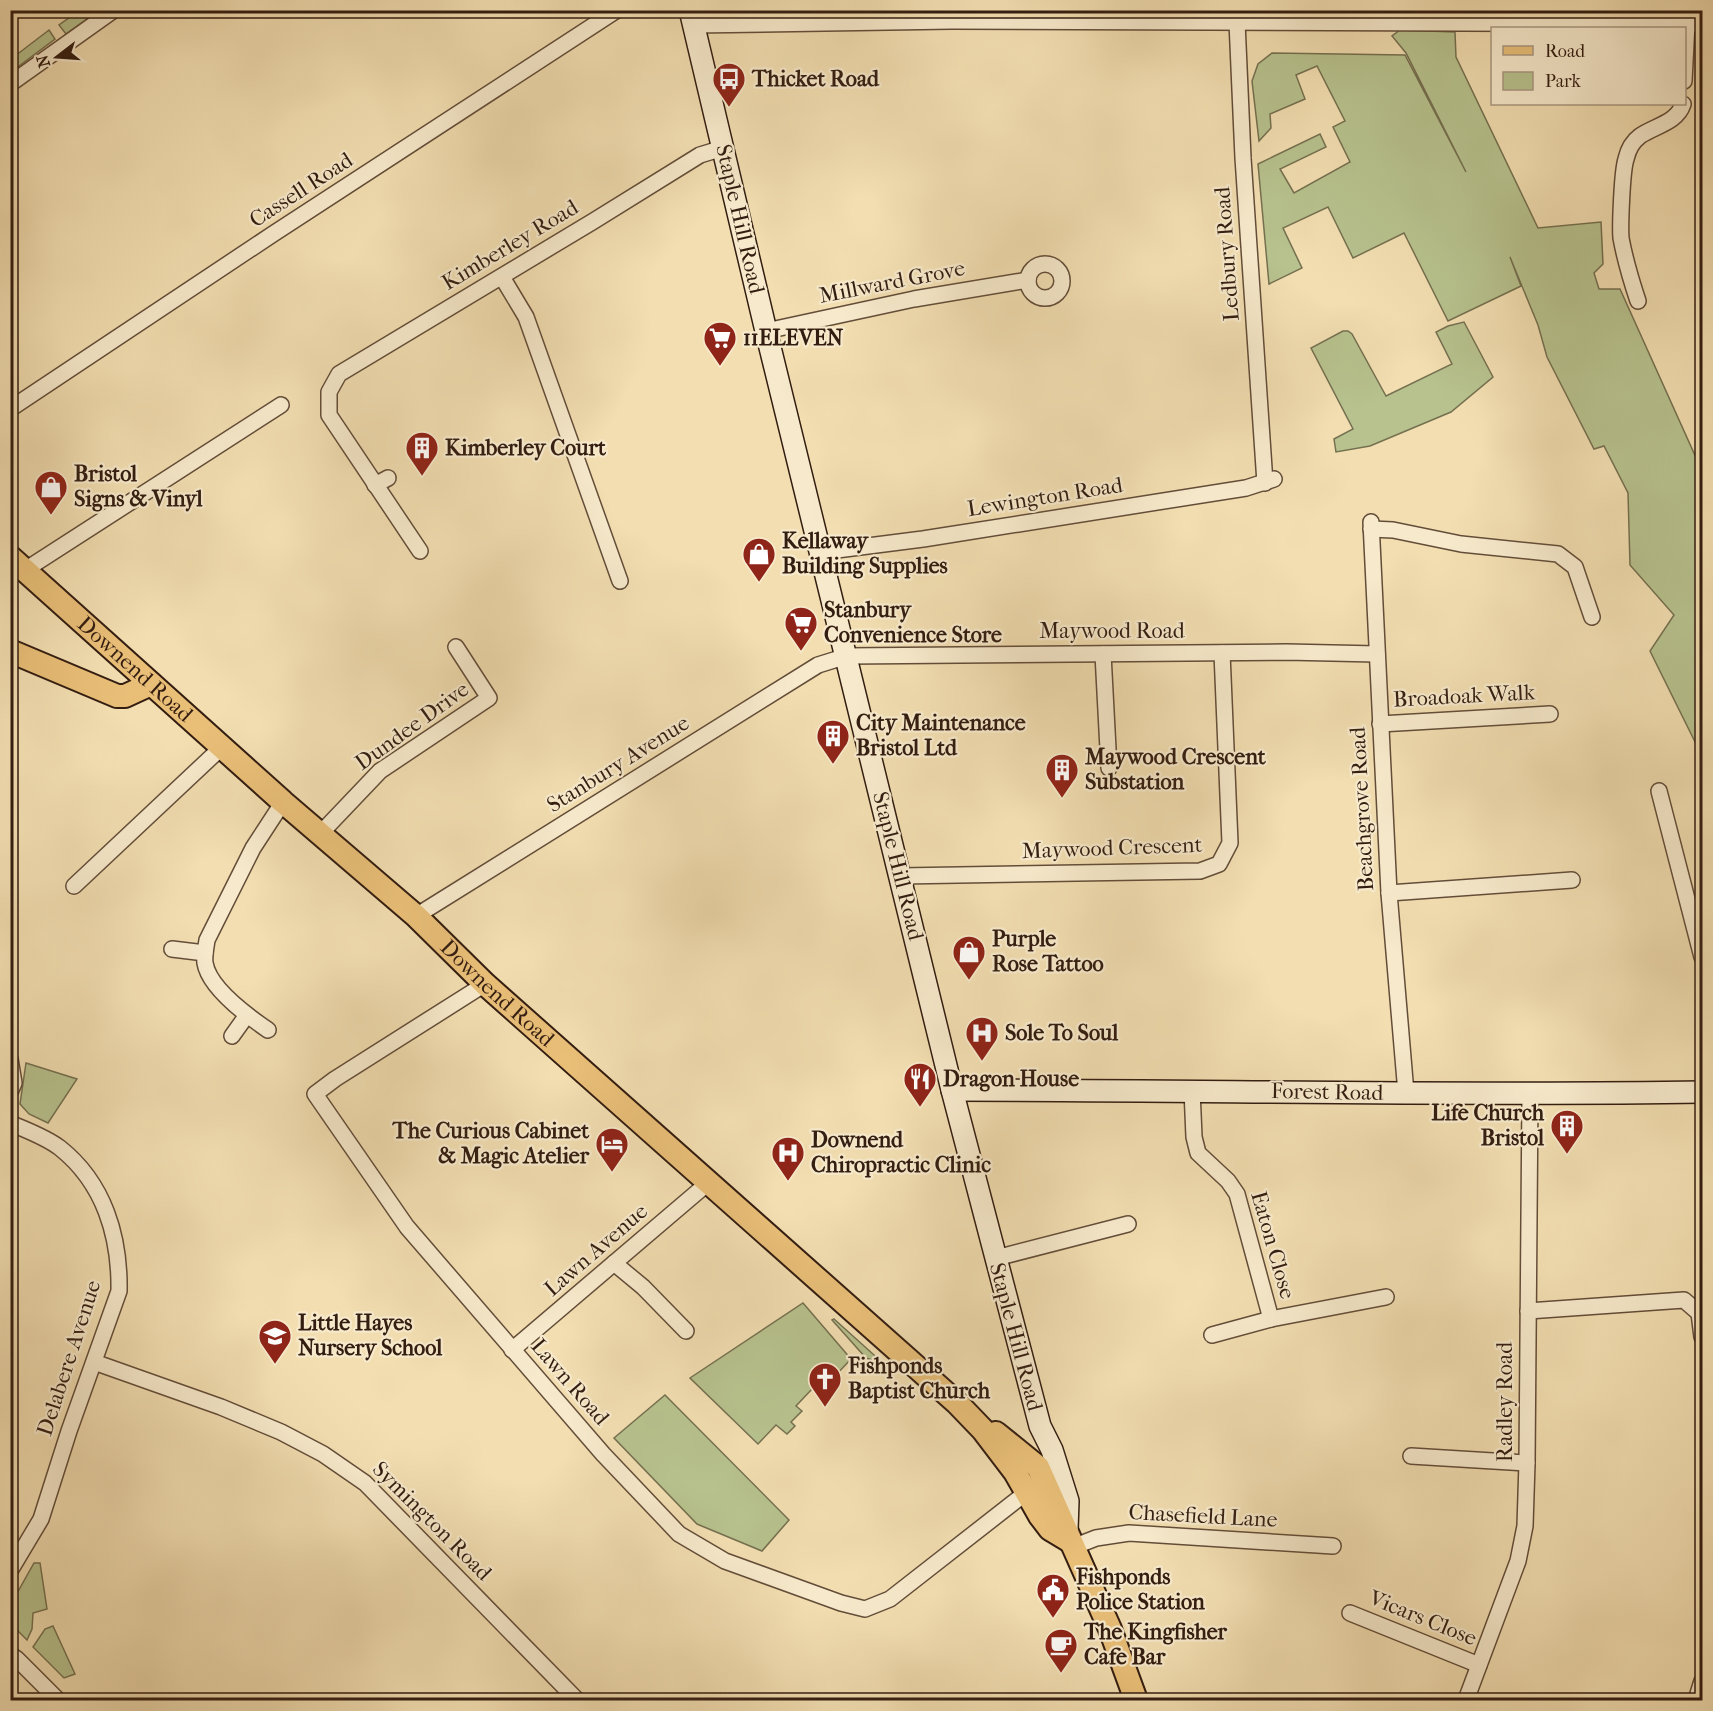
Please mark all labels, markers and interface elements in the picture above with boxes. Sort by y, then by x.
north arrow [27,27,87,87]
legend [1491,27,1686,105]
text: Road [1545,41,1585,62]
text: N [32,52,54,70]
bus stop icon: Thicket Road [711,61,747,108]
place label: Thicket Road [751,66,880,92]
text: Park [1545,71,1582,92]
street label: Staple Hill Road [710,142,770,297]
street label: Cassell Road [244,146,358,233]
street label: Ledbury Road [1209,185,1245,322]
street label: Kimberley Road [437,194,584,296]
street label: Millward Grove [817,255,967,309]
supermarket icon: 11ELEVEN [702,320,738,367]
place label: 11ELEVEN [743,325,844,351]
building icon: Kimberley Court [404,430,440,477]
place label: Kimberley Court [445,435,607,461]
place label: Bristol Signs & Vinyl [74,461,203,512]
shop icon: Bristol Signs & Vinyl [33,469,69,516]
street label: Lewington Road [965,472,1126,522]
place label: Kellaway Building Supplies [782,528,948,579]
shop icon: Kellaway Building Supplies [741,536,777,583]
place label: Stanbury Convenience Store [824,597,1002,648]
supermarket icon: Stanbury Convenience Store [783,605,819,652]
street label: Downend Road [72,611,199,728]
street label: Maywood Road [1039,618,1186,644]
street label: Dundee Drive [350,676,474,776]
street label: Broadoak Walk [1392,679,1536,713]
street label: Stanbury Avenue [542,710,694,818]
place label: City Maintenance Bristol Ltd [856,710,1026,761]
building icon: City Maintenance Bristol Ltd [815,718,851,765]
street label: Beachgrove Road [1345,725,1379,892]
place label: Maywood Crescent Substation [1084,744,1267,795]
building icon: Maywood Crescent Substation [1044,752,1080,799]
street label: Staple Hill Road [867,789,929,944]
street label: Maywood Crescent [1021,832,1203,864]
place label: Purple Rose Tattoo [992,926,1104,977]
street label: Downend Road [435,934,560,1053]
shop icon: Purple Rose Tattoo [951,934,987,981]
hospital icon: Sole To Soul [964,1015,1000,1062]
place label: Sole To Soul [1005,1020,1119,1046]
restaurant icon: Dragon House [902,1061,938,1108]
place label: Dragon House [943,1066,1079,1092]
street label: Forest Road [1271,1078,1384,1106]
place label: Life Church Bristol [1431,1100,1545,1151]
building icon: Life Church Bristol [1549,1108,1585,1155]
place label: The Curious Cabinet & Magic Atelier [391,1118,590,1169]
hotel icon: The Curious Cabinet & Magic Atelier [594,1126,630,1173]
place label: Downend Chiropractic Clinic [811,1127,991,1178]
hospital icon: Downend Chiropractic Clinic [770,1135,806,1182]
street label: Eaton Close [1245,1188,1301,1302]
street label: Lawn Avenue [539,1198,653,1302]
street label: Staple Hill Road [984,1260,1049,1415]
street label: Delabere Avenue [32,1277,106,1439]
place label: Little Hayes Nursery School [298,1310,443,1361]
school or university icon: Little Hayes Nursery School [257,1318,293,1365]
street label: Lawn Road [525,1333,615,1431]
street label: Radley Road [1492,1341,1518,1462]
place label: Fishponds Baptist Church [847,1353,991,1404]
church icon: Fishponds Baptist Church [807,1361,843,1408]
street label: Symington Road [367,1456,498,1587]
street label: Chasefield Lane [1128,1499,1278,1533]
place label: Fishponds Police Station [1075,1564,1205,1615]
public building icon: Fishponds Police Station [1035,1572,1071,1619]
street label: Vicars Close [1365,1584,1481,1651]
place label: The Kingfisher Cafe Bar [1083,1619,1228,1670]
cafe icon: The Kingfisher Cafe Bar [1043,1627,1079,1674]

